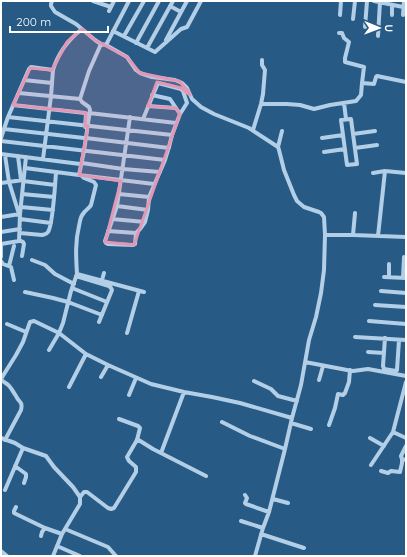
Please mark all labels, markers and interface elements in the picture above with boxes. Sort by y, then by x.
scale bar [10,8,108,34]
north arrow [359,8,399,48]
text: 200 m [16,14,51,29]
text: U [382,24,396,32]

